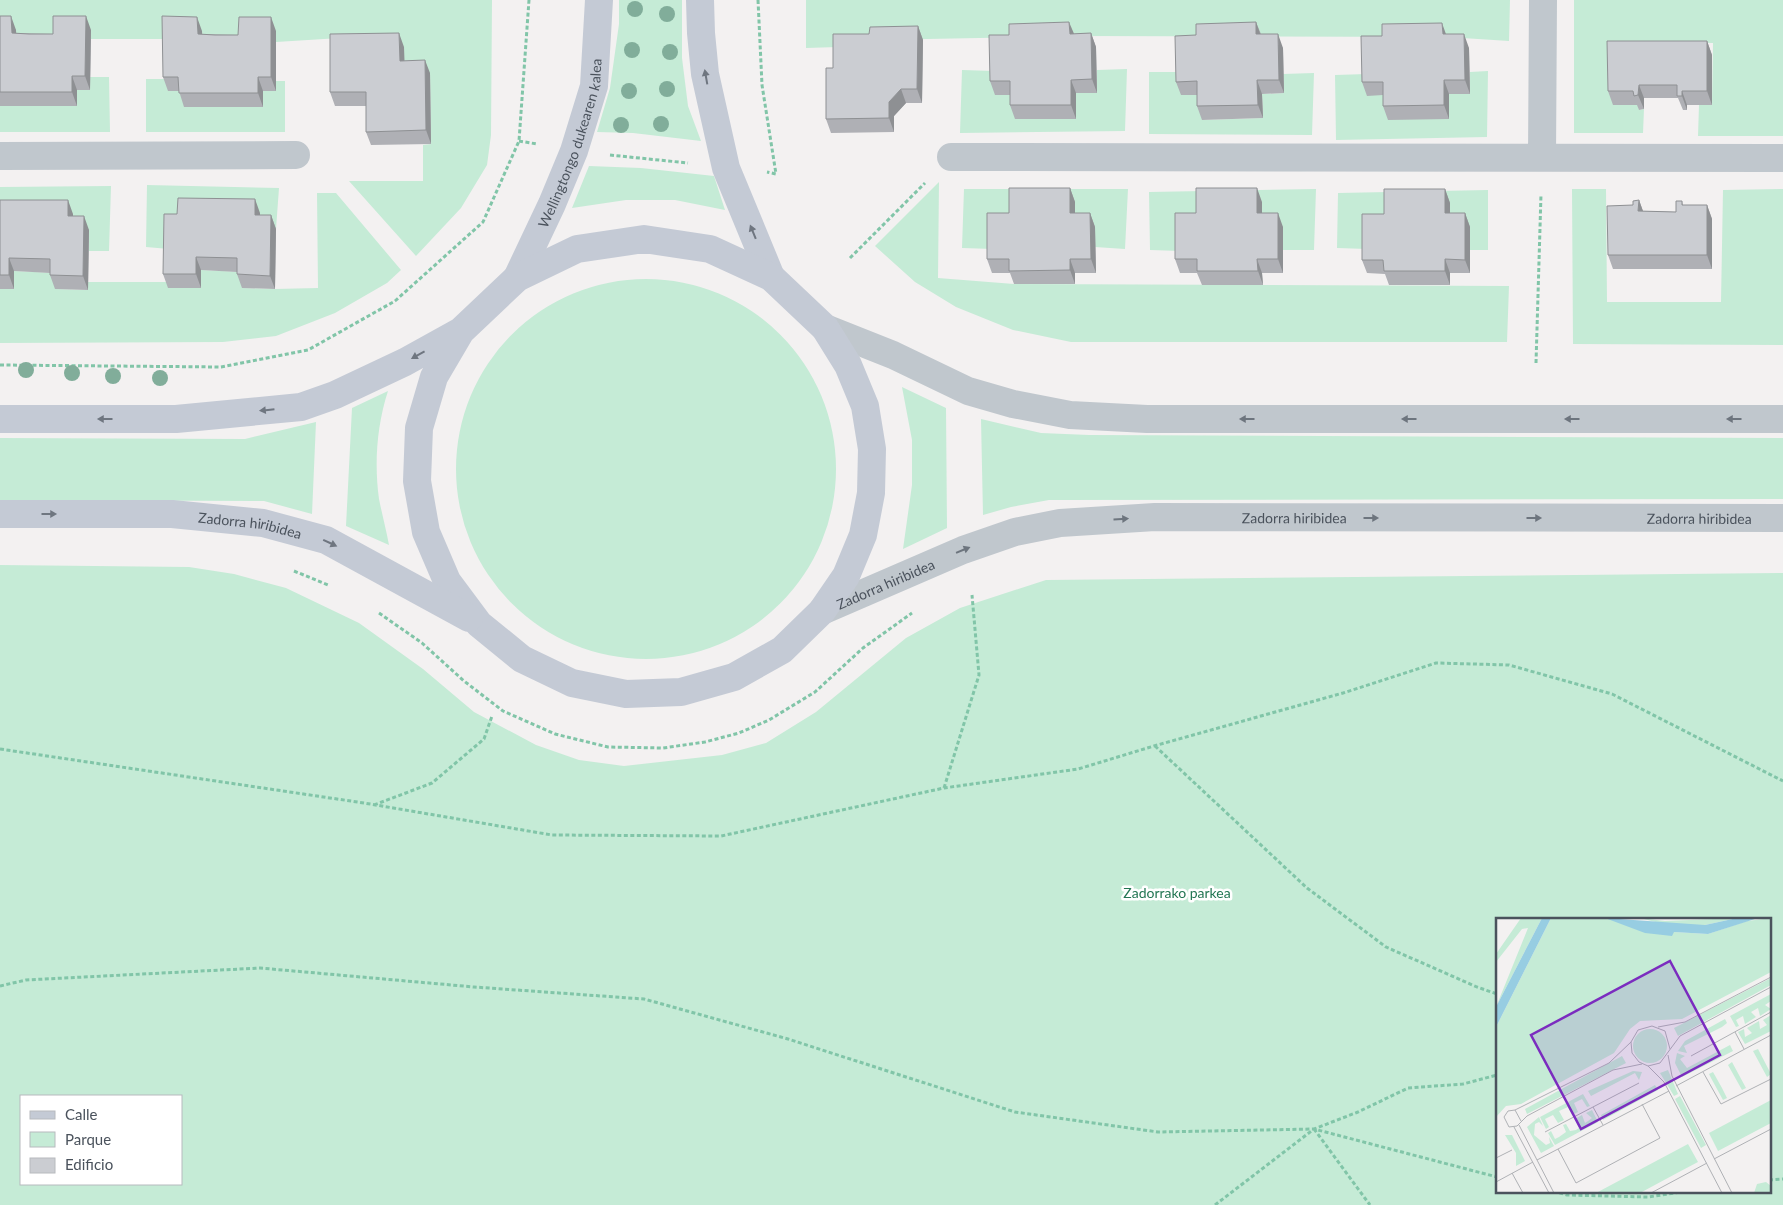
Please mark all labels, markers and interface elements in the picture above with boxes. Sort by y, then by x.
street label: Wellingtongo dukearen kalea [534,58,604,230]
one-way arrow [701,69,709,85]
one-way arrow [748,225,756,239]
one-way arrow [411,351,426,359]
one-way arrow [259,406,275,414]
one-way arrow [97,415,113,423]
one-way arrow [1239,415,1255,423]
one-way arrow [1401,415,1417,423]
one-way arrow [1564,415,1580,423]
one-way arrow [1726,415,1742,423]
street label: Zadorra hiribidea [198,508,304,542]
street label: Zadorra hiribidea [1242,509,1347,526]
street label: Zadorra hiribidea [1647,509,1752,526]
one-way arrow [41,510,57,518]
one-way arrow [1363,514,1379,522]
one-way arrow [1526,514,1542,522]
one-way arrow [1113,515,1129,523]
one-way arrow [323,540,337,548]
one-way arrow [956,546,970,554]
street label: Zadorra hiribidea [834,555,937,612]
park label: Zadorrako parkea [1123,884,1231,901]
inset map [1496,918,1770,1192]
legend [20,1095,182,1185]
text: Calle [65,1105,98,1123]
text: Parque [65,1130,111,1148]
text: Edificio [65,1155,113,1173]

